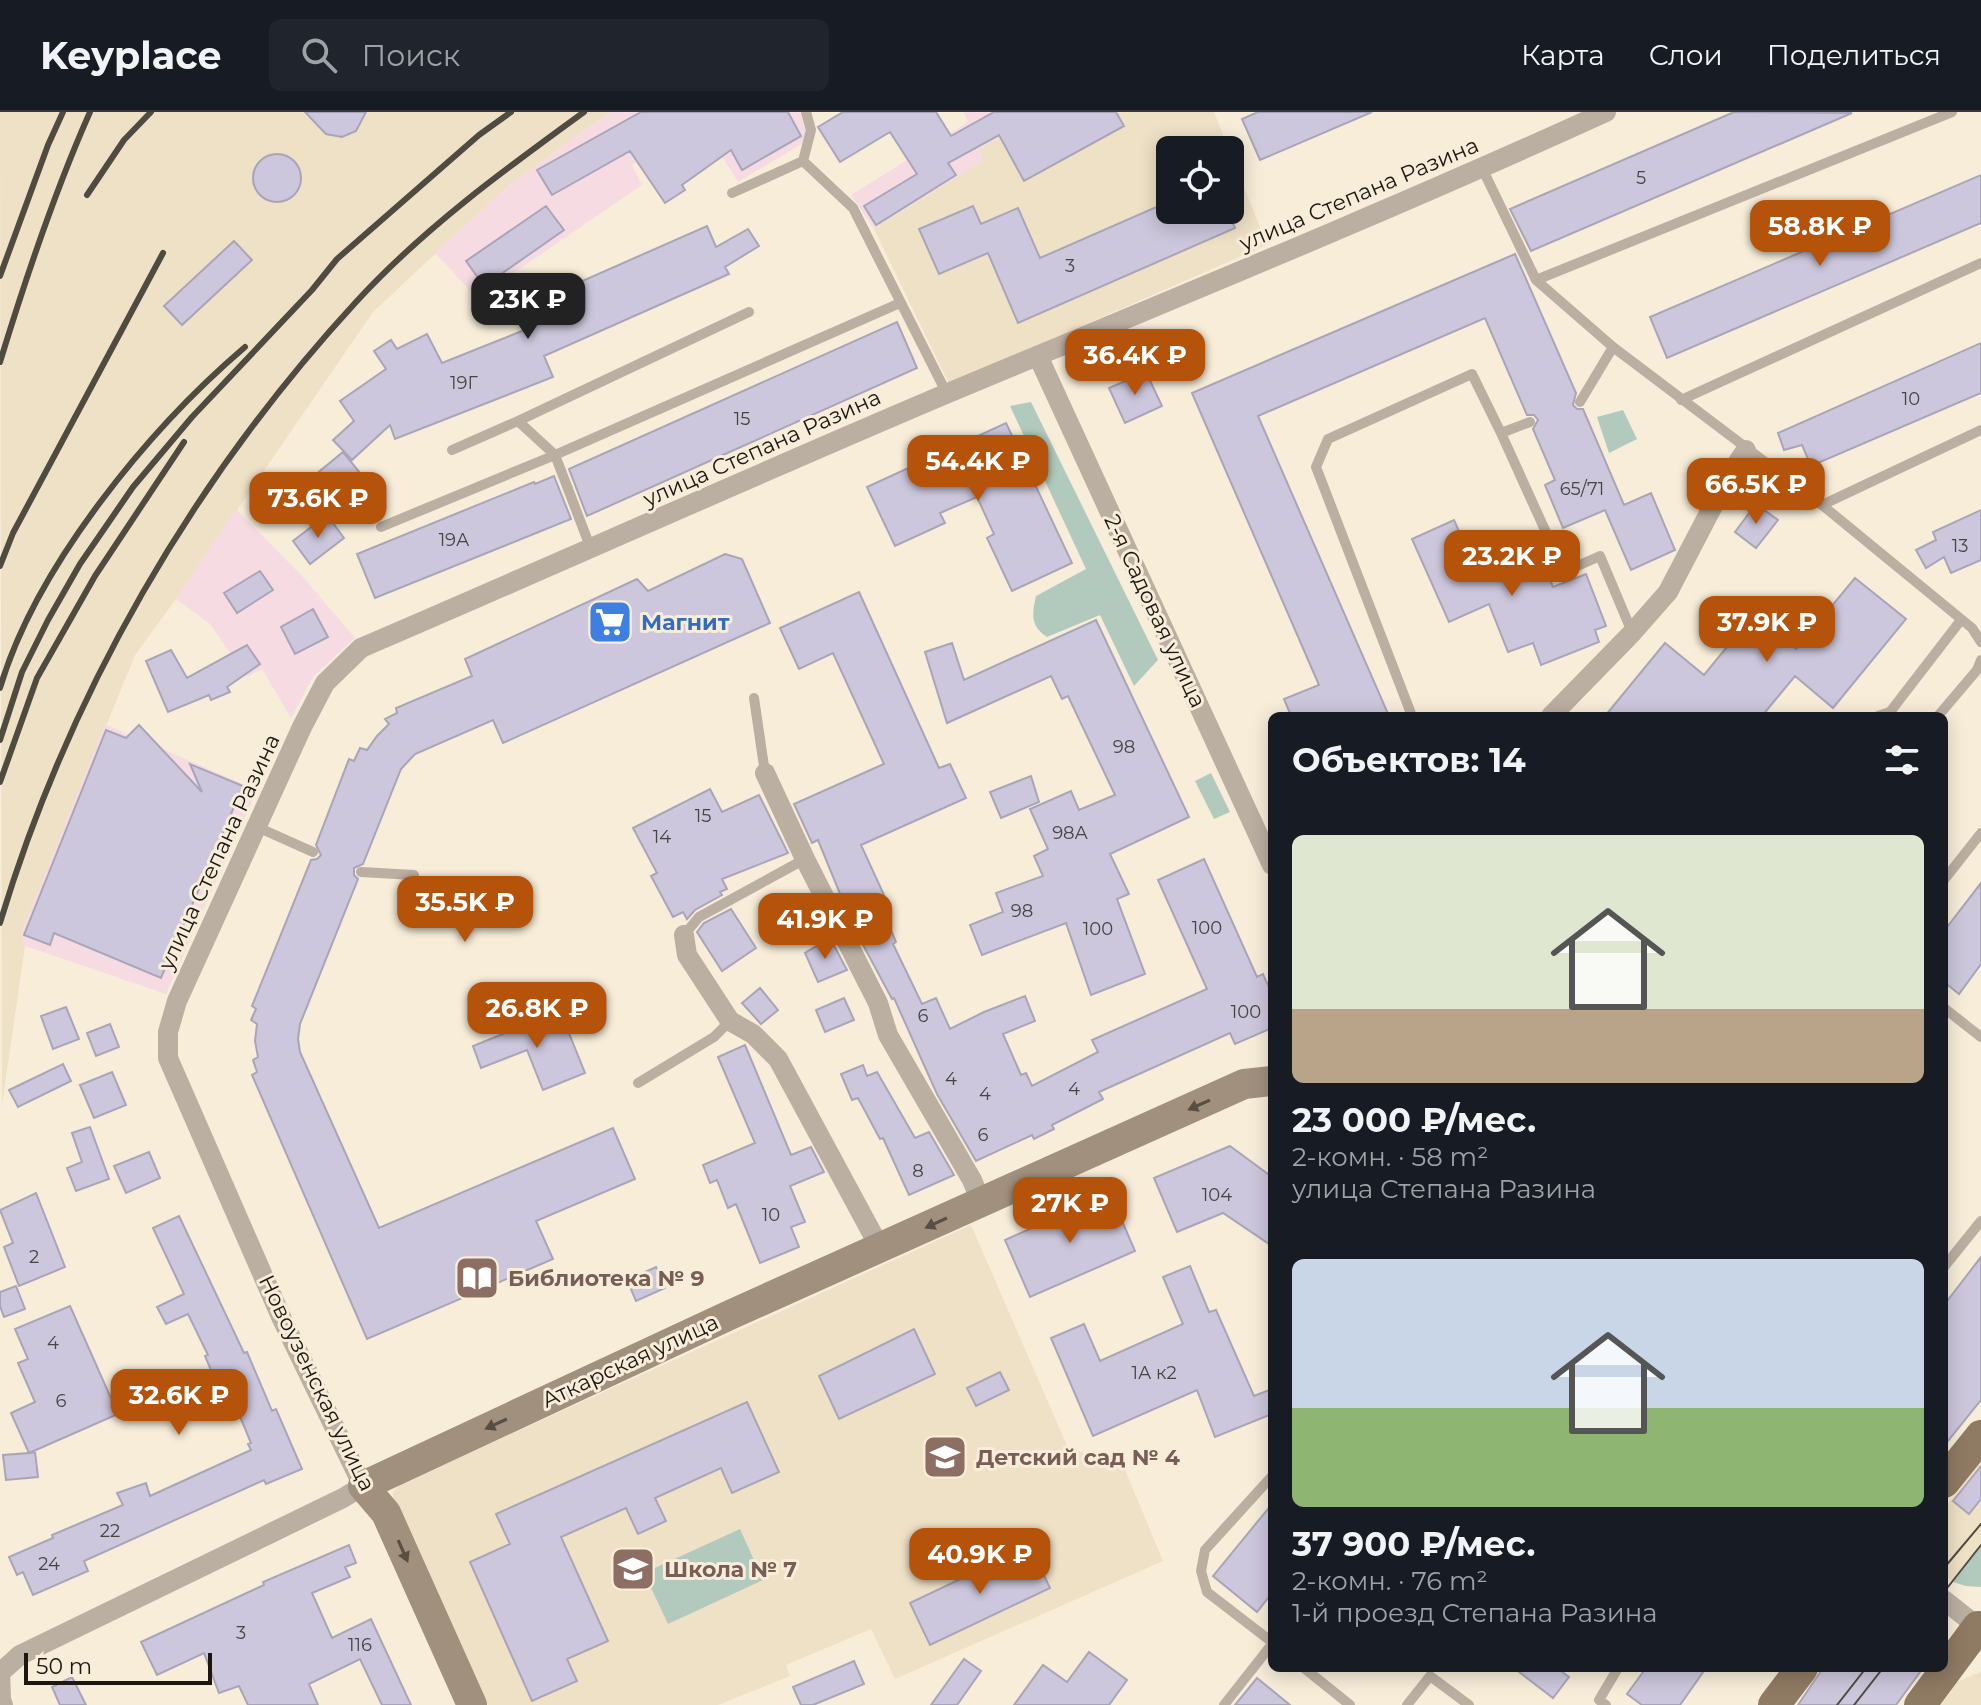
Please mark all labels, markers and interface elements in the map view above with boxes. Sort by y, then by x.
search box [269,19,829,91]
text: Keyplace [40,32,221,79]
icon: search [297,33,341,77]
text: Поиск [361,37,460,74]
text: Карта [1521,38,1605,72]
text: Слои [1649,38,1723,72]
text: Поделиться [1767,38,1941,72]
street label: улица Степана Разина [1234,131,1483,257]
map controls [1156,136,1244,224]
button: locate [1156,136,1244,224]
house number: 5 [1636,167,1646,189]
pin: 58.8K ₽ [1746,200,1894,268]
text: 58.8K ₽ [1768,210,1872,242]
house number: 3 [1065,255,1075,277]
pin: 23K ₽ [472,273,584,341]
text: 23K ₽ [489,283,567,315]
pin: 36.4K ₽ [1061,329,1209,397]
text: 36.4K ₽ [1083,339,1187,371]
house number: 19Г [450,372,479,394]
street label: улица Степана Разина [638,383,885,513]
house number: 10 [1902,388,1920,410]
house number: 15 [734,408,750,430]
pin: 54.4K ₽ [904,435,1052,503]
text: 54.4K ₽ [925,445,1031,477]
pin: 66.5K ₽ [1682,458,1830,526]
text: 66.5K ₽ [1705,468,1807,500]
pin: 73.6K ₽ [244,472,392,540]
house number: 65/71 [1560,478,1604,500]
text: 73.6K ₽ [267,482,369,514]
street label: 2-я Садовая улица [1098,510,1212,712]
house number: 19А [439,529,470,551]
pin: 23.2K ₽ [1438,530,1586,598]
house number: 13 [1952,535,1968,557]
text: 23.2K ₽ [1462,540,1562,572]
pin: 37.9K ₽ [1693,596,1841,664]
supermarket icon: Магнит [586,598,634,646]
text: 37.9K ₽ [1717,606,1817,638]
place label: Магнит [641,609,730,636]
street label: улица Степана Разина [152,730,286,975]
house number: 98 [1113,736,1135,758]
icon: filters [1880,738,1924,782]
text: Объектов: 14 [1292,739,1526,781]
house number: 15 [695,805,711,827]
house number: 98А [1052,822,1088,844]
house number: 14 [653,826,671,848]
pin: 35.5K ₽ [391,876,539,944]
text: 35.5K ₽ [415,886,515,918]
icon: home [1536,887,1680,1031]
pin: 41.9K ₽ [751,893,899,961]
house number: 98 [1011,900,1033,922]
text: 41.9K ₽ [776,903,874,935]
house number: 100 [1192,917,1222,939]
house number: 100 [1083,918,1113,940]
pin: 26.8K ₽ [463,982,611,1050]
text: 26.8K ₽ [485,992,589,1024]
house number: 100 [1231,1001,1261,1023]
house number: 6 [918,1005,929,1027]
house number: 4 [945,1068,957,1090]
house number: 4 [1068,1078,1080,1100]
house number: 4 [979,1083,991,1105]
one-way arrow [1187,1098,1210,1111]
text: 23 000 ₽/мес. [1292,1099,1536,1141]
house number: 6 [978,1124,989,1146]
text: 2-комн. · 58 m² [1292,1141,1488,1173]
house number: 8 [912,1160,924,1182]
text: улица Степана Разина [1292,1173,1596,1205]
pin: 27K ₽ [1014,1177,1126,1245]
house number: 104 [1202,1184,1232,1206]
text: 27K ₽ [1031,1187,1109,1219]
house number: 10 [762,1204,780,1226]
one-way arrow [924,1216,948,1230]
house number: 2 [29,1246,39,1268]
library icon: Библиотека № 9 [453,1254,501,1302]
place label: Библиотека № 9 [508,1265,705,1292]
street label: Новоузенская улица [253,1271,381,1495]
street label: Аткарская улица [537,1308,723,1414]
icon: home [1536,1311,1680,1455]
house number: 4 [47,1332,59,1354]
house number: 1А к2 [1131,1362,1177,1384]
pin: 32.6K ₽ [105,1369,253,1437]
text: 32.6K ₽ [129,1379,229,1411]
house number: 6 [56,1390,67,1412]
one-way arrow [484,1417,507,1431]
school or university icon: Детский сад № 4 [921,1433,969,1481]
place label: Детский сад № 4 [976,1444,1180,1471]
house number: 22 [100,1520,120,1542]
text: 37 900 ₽/мес. [1292,1523,1535,1565]
pin: 40.9K ₽ [906,1528,1054,1596]
text: 40.9K ₽ [927,1538,1033,1570]
one-way arrow [397,1540,410,1563]
school or university icon: Школа № 7 [609,1545,657,1593]
house number: 24 [38,1553,60,1575]
place label: Школа № 7 [664,1556,797,1583]
text: 2-комн. · 76 m² [1292,1565,1488,1597]
text: 1-й проезд Степана Разина [1292,1597,1657,1629]
house number: 3 [236,1622,246,1644]
house number: 116 [348,1634,372,1656]
scale bar [24,1649,212,1685]
text: 50 m [36,1653,92,1680]

